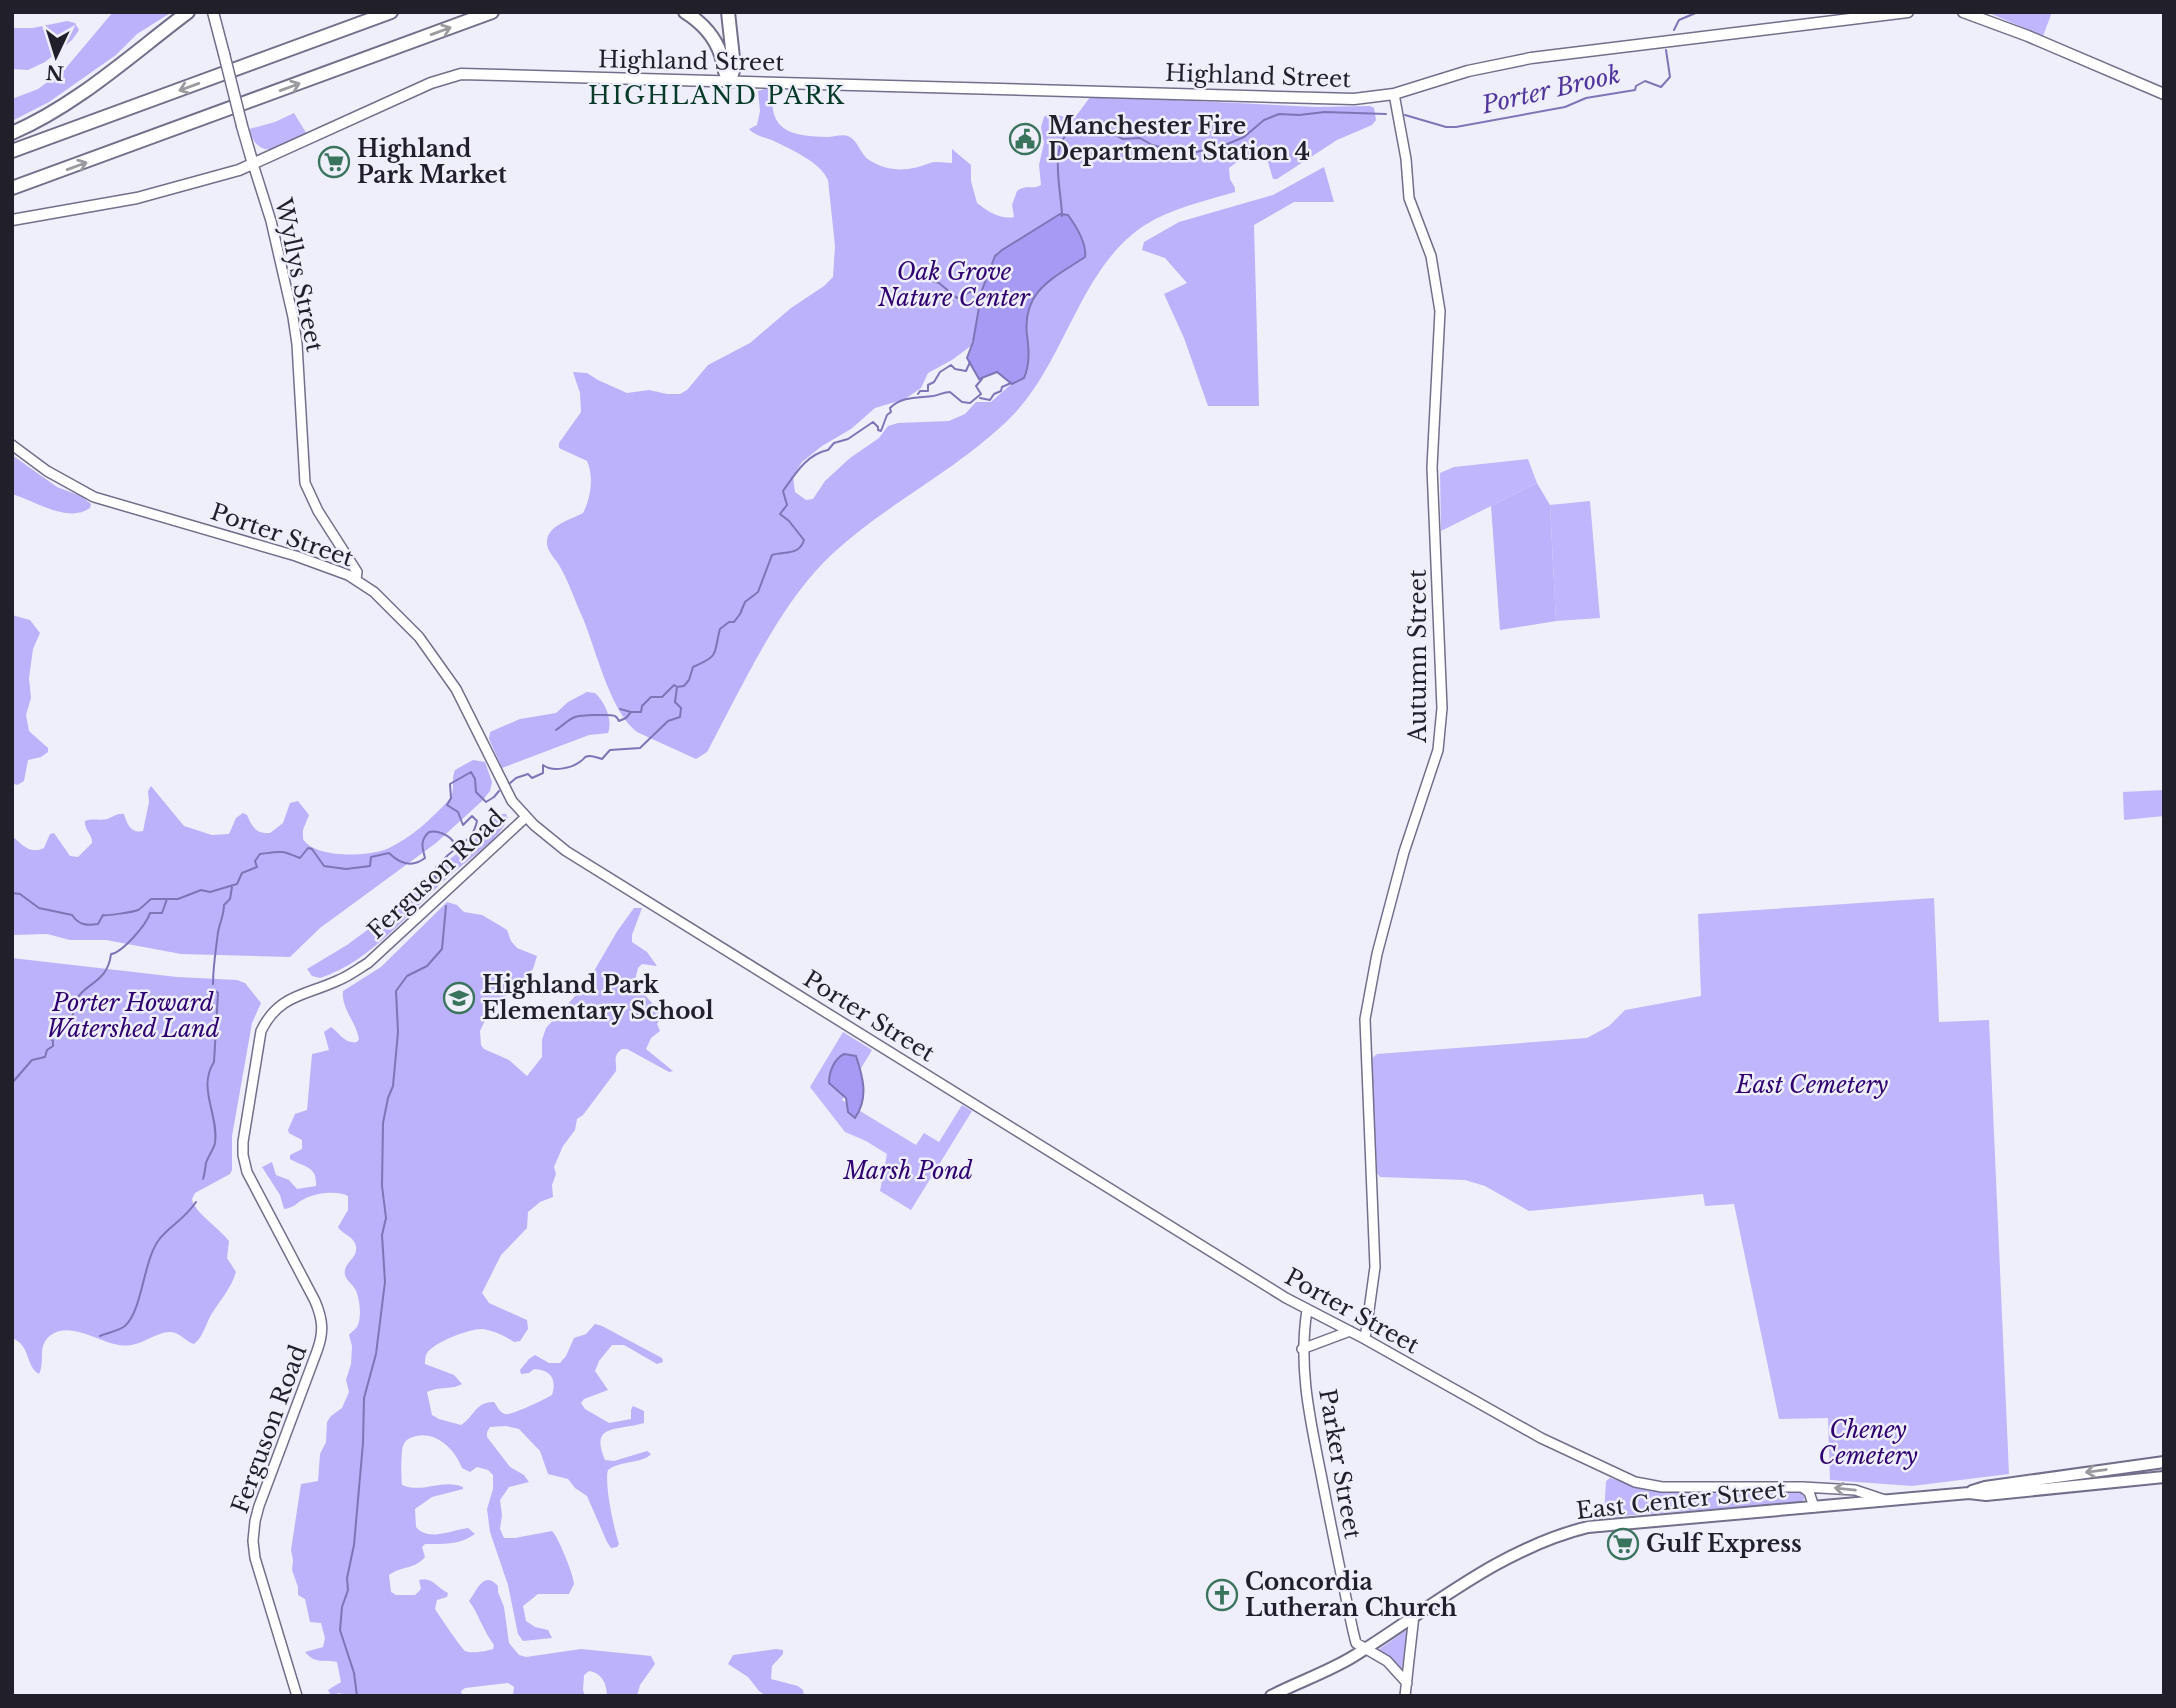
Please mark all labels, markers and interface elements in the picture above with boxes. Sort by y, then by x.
north arrow [21,21,91,91]
one-way arrow [429,24,451,37]
street label: Highland Street [598,45,785,77]
street label: Highland Street [1165,59,1352,93]
water label: Porter Brook [1478,59,1623,120]
text: N [45,60,65,85]
one-way arrow [279,79,301,92]
district label: HIGHLAND PARK [588,81,846,110]
one-way arrow [178,82,200,94]
place label: Manchester Fire Department Station 4 [1048,112,1310,166]
public building icon: Manchester Fire Department Station 4 [1008,122,1042,156]
place label: Highland Park Market [357,135,507,189]
supermarket icon: Highland Park Market [317,145,351,179]
one-way arrow [65,158,87,171]
street label: Wyllys Street [269,195,329,355]
park label: Oak Grove Nature Center [877,258,1031,312]
street label: Porter Street [207,497,357,573]
street label: Autumn Street [1404,569,1432,744]
street label: Ferguson Road [362,803,510,945]
street label: Porter Street [798,965,940,1068]
place label: Highland Park Elementary School [482,971,714,1025]
school or university icon: Highland Park Elementary School [442,981,476,1015]
park label: Porter Howard Watershed Land [46,989,220,1043]
park label: East Cemetery [1735,1071,1888,1099]
park label: Marsh Pond [842,1157,973,1185]
street label: Porter Street [1280,1263,1424,1360]
street label: Ferguson Road [226,1341,312,1517]
street label: Parker Street [1313,1387,1367,1542]
park label: Cheney Cemetery [1818,1416,1918,1470]
one-way arrow [2085,1465,2108,1478]
street label: East Center Street [1575,1475,1788,1525]
one-way arrow [1834,1482,1857,1495]
supermarket icon: Gulf Express [1606,1527,1640,1561]
place label: Gulf Express [1646,1530,1802,1558]
place label: Concordia Lutheran Church [1245,1568,1458,1622]
church icon: Concordia Lutheran Church [1205,1578,1239,1612]

